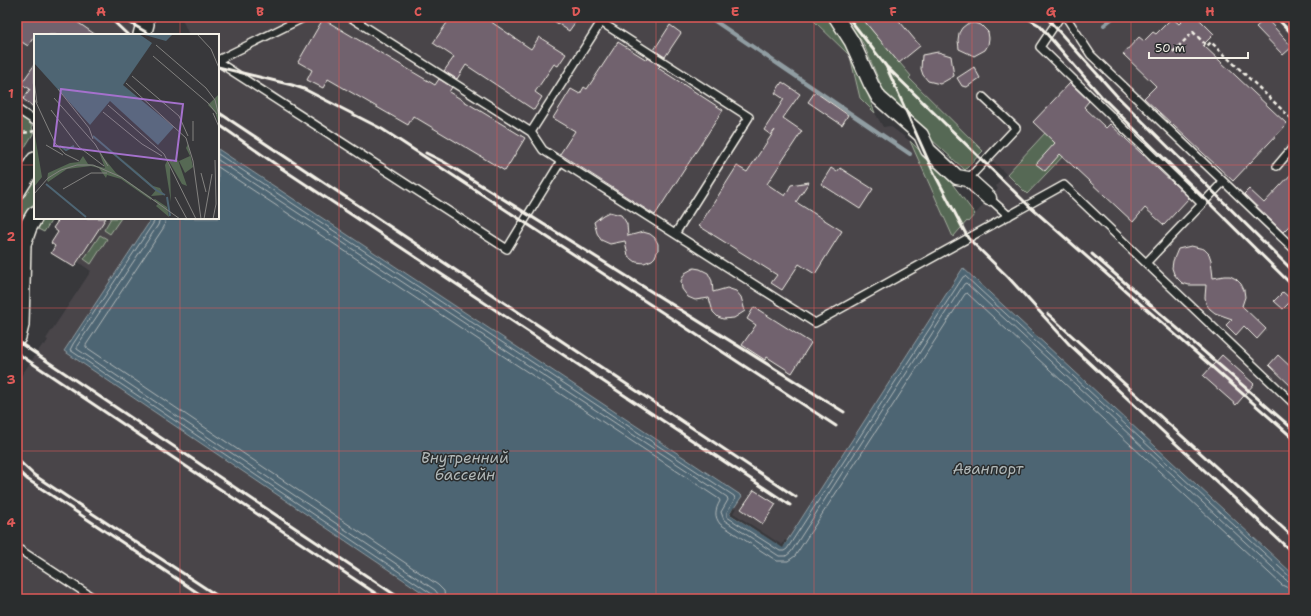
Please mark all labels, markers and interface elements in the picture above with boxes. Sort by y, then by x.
text: A [96,3,106,20]
text: B [256,3,264,20]
text: C [414,3,422,20]
text: D [571,3,581,20]
text: E [731,3,740,20]
text: F [889,3,897,20]
text: G [1046,3,1057,20]
text: H [1205,3,1215,20]
inset map [34,34,219,219]
scale bar [1149,34,1248,60]
text: 50 m [1155,40,1185,56]
text: 1 [8,85,14,102]
text: 2 [6,228,16,245]
text: 3 [6,371,16,388]
water label: Внутренний бассейн [421,448,509,485]
water label: Аванпорт [953,459,1025,479]
text: 4 [6,514,16,531]

